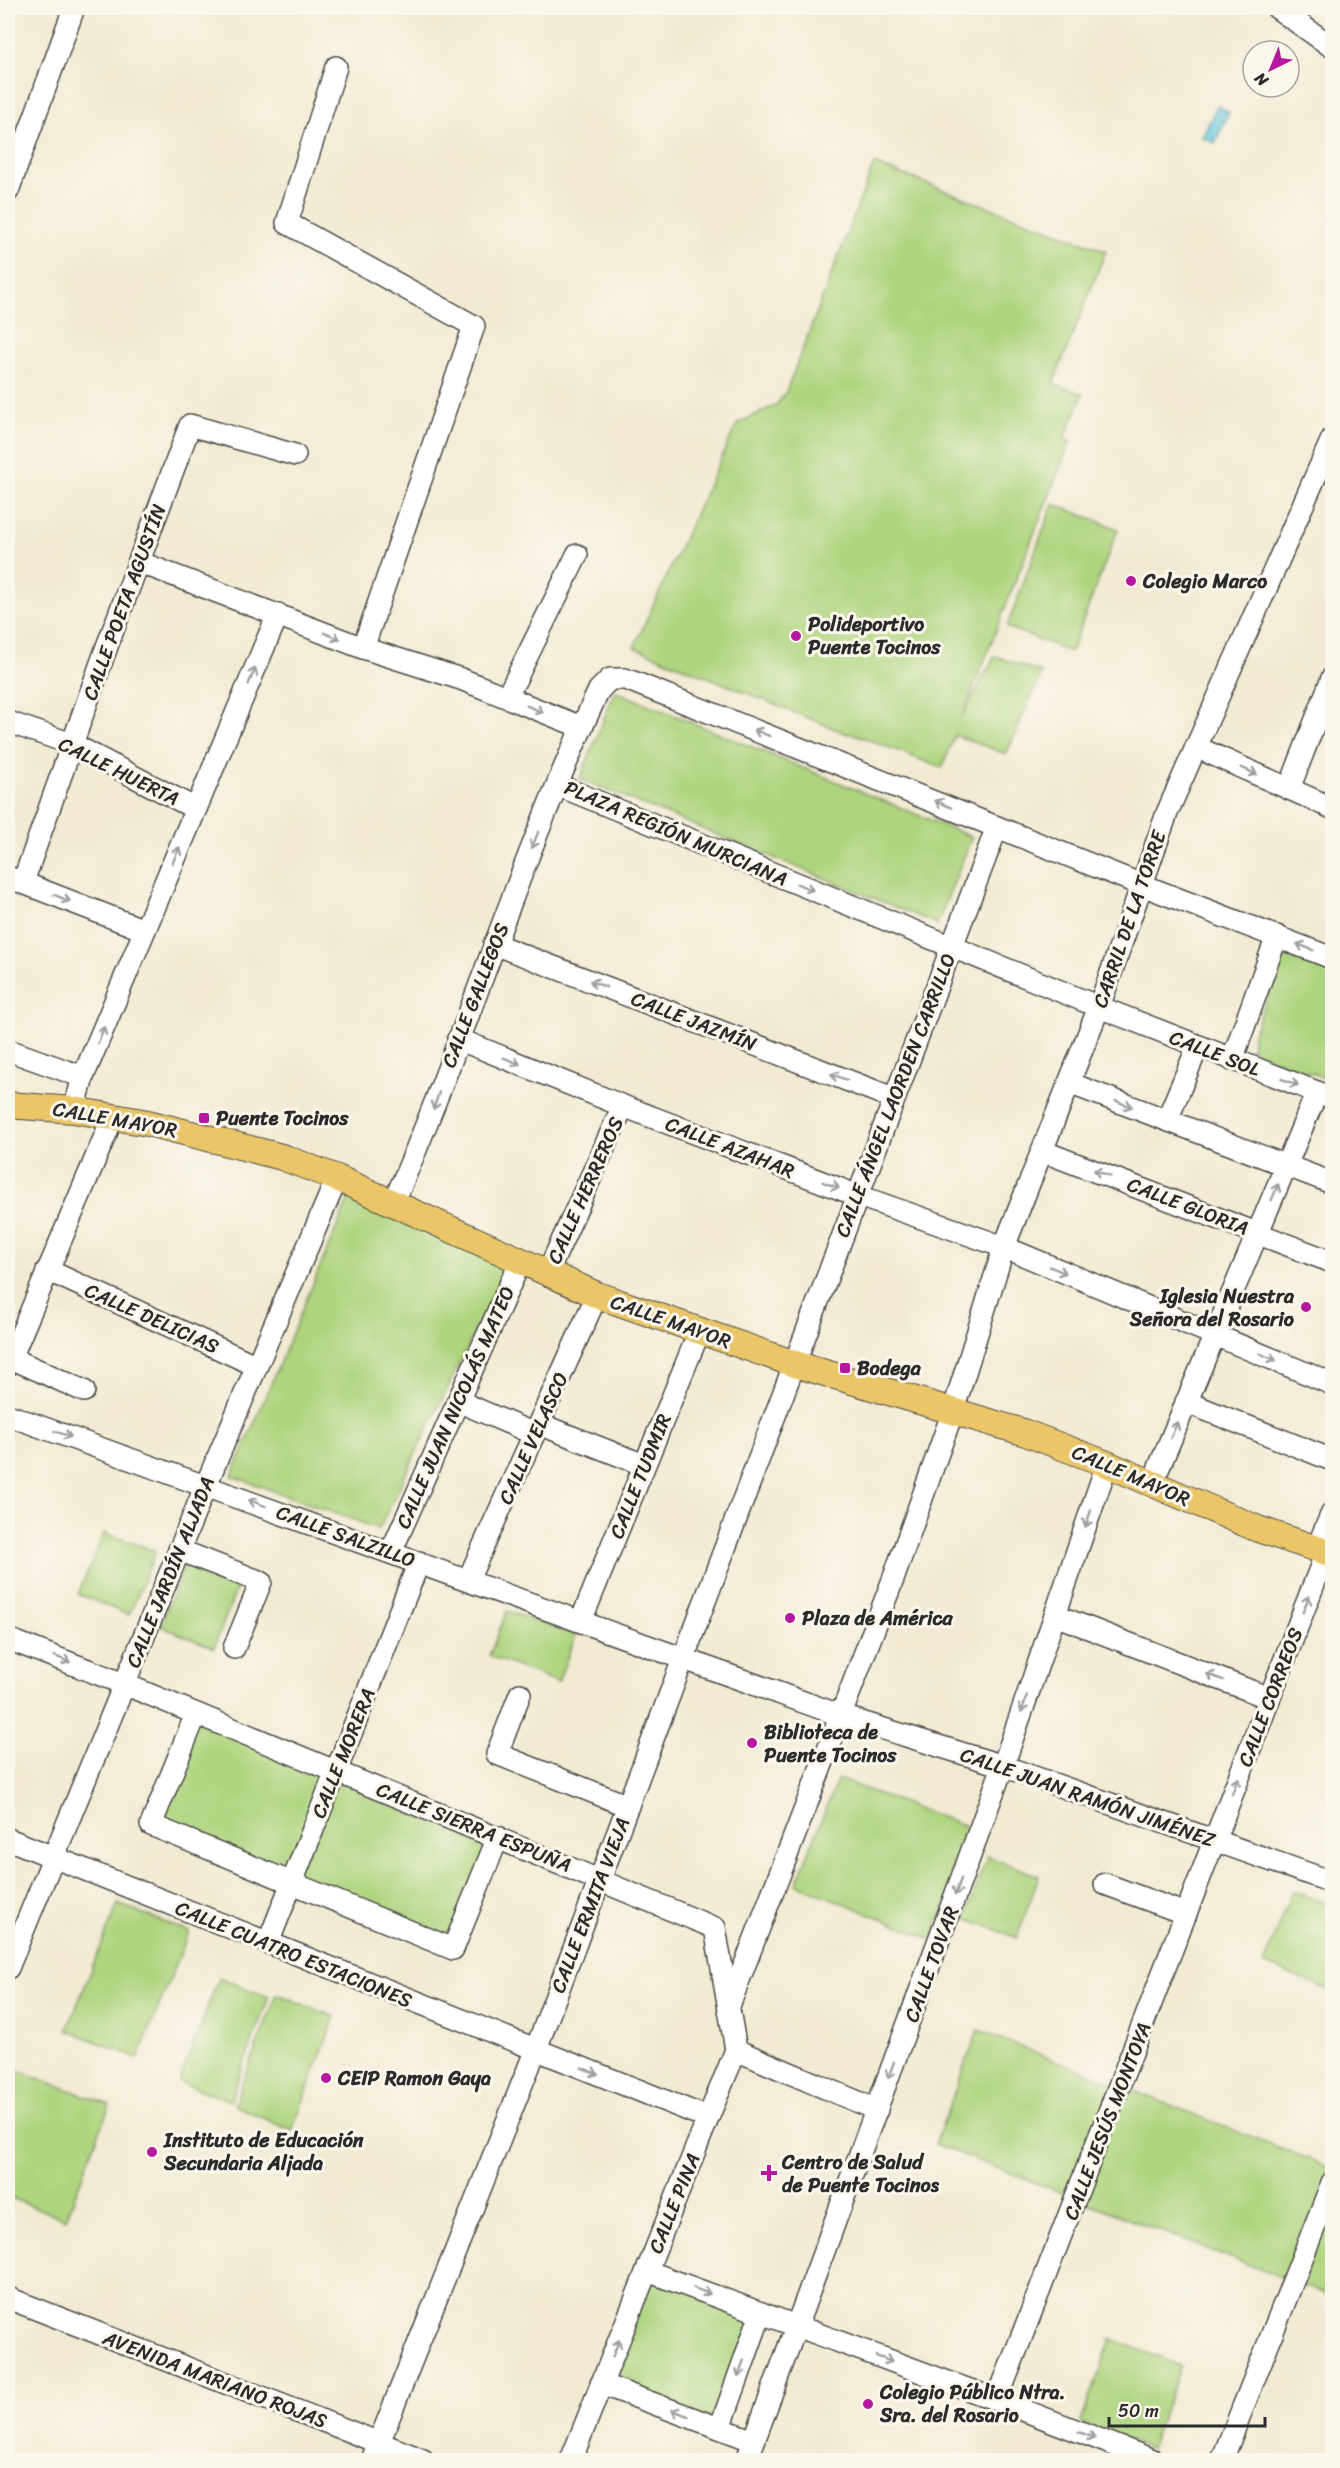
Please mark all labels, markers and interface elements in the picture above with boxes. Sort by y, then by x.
north arrow [1241,39,1301,99]
text: N [1247,65,1276,95]
street label: CALLE POETA AGUSTÍN [73,499,176,705]
place label: Colegio Marco [1142,564,1267,599]
marker: Colegio Marco [1124,574,1138,588]
place label: Polideportivo Puente Tocinos [808,607,941,665]
marker: Polideportivo Puente Tocinos [789,629,803,643]
one-way arrow [323,631,341,642]
one-way arrow [247,667,258,685]
one-way arrow [526,704,544,715]
street label: CALLE HUERTA [52,727,185,816]
one-way arrow [753,727,772,738]
one-way arrow [1240,766,1258,777]
street label: PLAZA REGIÓN MURCIANA [559,771,793,896]
one-way arrow [935,798,953,810]
street label: CARRIL DE LA TORRE [1083,824,1177,1012]
one-way arrow [529,830,540,849]
one-way arrow [171,847,183,865]
one-way arrow [796,882,814,893]
one-way arrow [52,893,71,904]
street label: CALLE GALLEGOS [432,917,519,1073]
one-way arrow [1296,941,1315,952]
street label: CALLE ÁNGEL LAORDEN CARRILLO [825,948,966,1243]
one-way arrow [590,978,608,989]
street label: CALLE JAZMÍN [626,981,762,1062]
street label: CALLE SOL [1164,1020,1266,1087]
one-way arrow [96,1026,107,1045]
one-way arrow [502,1056,521,1067]
one-way arrow [830,1071,849,1082]
one-way arrow [1280,1077,1299,1088]
street label: CALLE MAYOR [50,1091,180,1148]
one-way arrow [430,1091,441,1109]
one-way arrow [1114,1099,1133,1110]
place label: Puente Tocinos [216,1101,349,1136]
street label: CALLE AZAHAR [660,1107,800,1188]
street label: CALLE HERREROS [537,1110,634,1270]
marker: Puente Tocinos [197,1111,211,1125]
one-way arrow [1093,1167,1111,1178]
street label: CALLE GLORIA [1122,1167,1254,1246]
one-way arrow [821,1181,839,1192]
one-way arrow [1270,1183,1281,1201]
one-way arrow [1049,1265,1067,1276]
street label: CALLE DELICIAS [79,1273,225,1364]
place label: Iglesia Nuestra Señora del Rosario [1129,1279,1295,1337]
street label: CALLE JUAN NICOLÁS MATEO [386,1280,525,1534]
street label: CALLE MAYOR [606,1284,736,1359]
marker: Iglesia Nuestra Señora del Rosario [1299,1300,1313,1314]
place label: Bodega [857,1351,922,1386]
one-way arrow [1259,1352,1277,1363]
marker: Bodega [838,1361,852,1375]
street label: CALLE VELASCO [489,1366,578,1510]
street label: CALLE TUDMIR [599,1408,681,1544]
one-way arrow [1169,1421,1180,1439]
one-way arrow [53,1430,72,1441]
street label: CALLE MAYOR [1066,1435,1196,1516]
street label: CALLE JARDÍN ALJADA [116,1471,225,1673]
street label: CALLE SALZILLO [271,1495,420,1578]
one-way arrow [248,1497,266,1508]
one-way arrow [1082,1510,1093,1528]
one-way arrow [1301,1596,1312,1614]
place label: Plaza de América [802,1601,953,1636]
marker: Plaza de América [783,1611,797,1625]
street label: CALLE CORREOS [1228,1622,1313,1772]
one-way arrow [53,1654,71,1665]
one-way arrow [1206,1670,1225,1681]
street label: CALLE MORERA [301,1683,386,1824]
one-way arrow [1018,1694,1029,1713]
place label: Biblioteca de Puente Tocinos [764,1715,897,1773]
marker: Biblioteca de Puente Tocinos [745,1736,759,1750]
street label: CALLE JUAN RAMÓN JIMÉNEZ [955,1737,1221,1858]
street label: CALLE SIERRA ESPUÑA [371,1772,577,1883]
one-way arrow [1230,1777,1241,1796]
street label: CALLE ERMITA VIEJA [541,1812,640,1998]
one-way arrow [952,1877,963,1896]
street label: CALLE CUATRO ESTACIONES [170,1891,418,2018]
street label: CALLE TOVAR [894,1901,969,2027]
street label: CALLE JESÚS MONTOYA [1054,2017,1161,2225]
one-way arrow [885,2060,896,2079]
place label: CEIP Ramon Gaya [337,2061,491,2096]
one-way arrow [580,2066,599,2077]
marker: CEIP Ramon Gaya [319,2071,333,2085]
place label: Instituto de Educación Secundaria Aljada [163,2123,364,2181]
marker: Instituto de Educación Secundaria Aljada [145,2145,159,2159]
place label: Centro de Salud de Puente Tocinos [781,2145,940,2203]
street label: CALLE PINA [638,2148,711,2259]
marker: Centro de Salud de Puente Tocinos [760,2164,778,2182]
one-way arrow [692,2287,710,2298]
street label: AVENIDA MARIANO ROJAS [97,2320,332,2439]
one-way arrow [611,2339,622,2357]
one-way arrow [875,2354,893,2365]
one-way arrow [735,2358,746,2377]
place label: Colegio Público Ntra. Sra. del Rosario [879,2375,1066,2433]
scale bar [1109,2390,1265,2428]
text: 50 m [1118,2395,1159,2427]
marker: Colegio Público Ntra. Sra. del Rosario [861,2397,875,2411]
one-way arrow [671,2406,690,2417]
one-way arrow [1077,2430,1095,2441]

